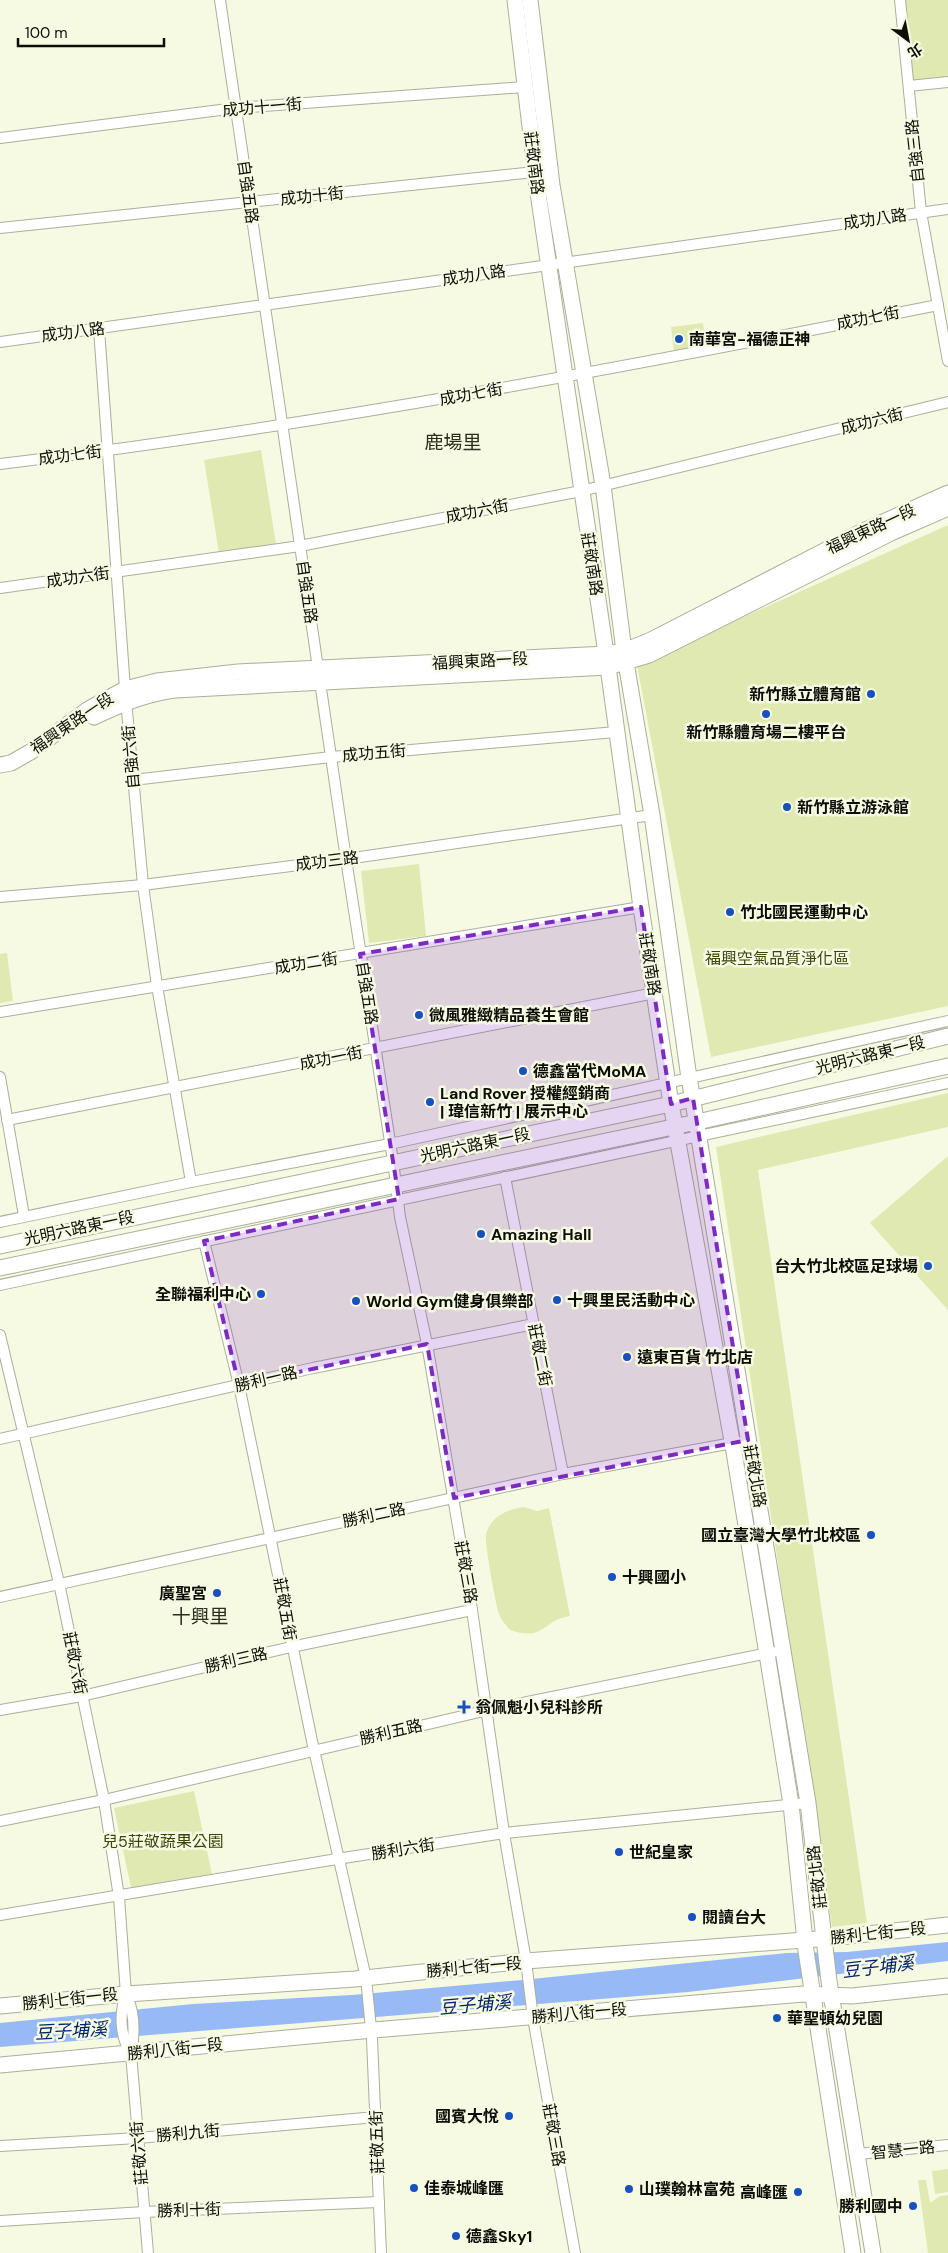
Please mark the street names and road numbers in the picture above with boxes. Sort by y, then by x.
street label: 成功十一街 [221,93,303,121]
street label: 自強三路 [901,118,929,184]
street label: 莊敬南路 [520,130,548,196]
street label: 自強五路 [233,159,263,225]
street label: 成功十街 [279,182,345,210]
street label: 成功八路 [842,204,908,234]
street label: 成功八路 [441,260,507,290]
street label: 成功七街 [835,302,901,334]
street label: 成功八路 [40,318,106,346]
street label: 成功七街 [438,378,504,410]
street label: 成功六街 [838,403,906,439]
street label: 成功七街 [37,441,103,469]
street label: 成功六街 [444,495,510,527]
street label: 福興東路一段 [823,499,919,559]
street label: 莊敬南路 [577,531,607,597]
street label: 自強五路 [292,559,322,625]
street label: 成功六街 [45,562,111,592]
street label: 福興東路一段 [432,648,528,674]
street label: 福興東路一段 [26,687,118,759]
street label: 自強六街 [118,724,144,790]
street label: 成功五街 [341,740,407,766]
street label: 成功三路 [294,847,360,875]
street label: 莊敬南路 [635,931,665,997]
street label: 成功二街 [273,948,339,978]
street label: 自強五路 [352,960,382,1026]
street label: 光明六路東一段 [813,1031,927,1079]
street label: 成功一街 [298,1042,364,1074]
street label: 光明六路東一段 [418,1123,532,1167]
street label: 光明六路東一段 [22,1206,136,1250]
street label: 莊敬二街 [524,1322,556,1388]
street label: 勝利一路 [232,1362,300,1396]
street label: 莊敬北路 [739,1443,771,1509]
street label: 勝利二路 [341,1498,407,1532]
street label: 莊敬三路 [450,1539,482,1605]
street label: 莊敬五街 [269,1576,301,1642]
street label: 莊敬六街 [59,1630,91,1696]
street label: 勝利三路 [202,1643,270,1677]
street label: 勝利五路 [357,1715,425,1749]
street label: 勝利六街 [370,1834,436,1864]
street label: 莊敬北路 [803,1844,831,1910]
street label: 勝利七街一段 [829,1918,927,1948]
street label: 勝利七街一段 [425,1952,523,1982]
street label: 勝利七街一段 [21,1984,119,2014]
street label: 勝利八街一段 [530,1998,628,2028]
street label: 勝利八街一段 [126,2034,224,2064]
street label: 莊敬三路 [538,2102,570,2168]
street label: 莊敬五街 [365,2110,389,2174]
street label: 莊敬六街 [126,2120,152,2186]
street label: 勝利九街 [155,2120,221,2146]
street label: 智慧一路 [870,2136,936,2164]
street label: 勝利十街 [157,2198,221,2222]

